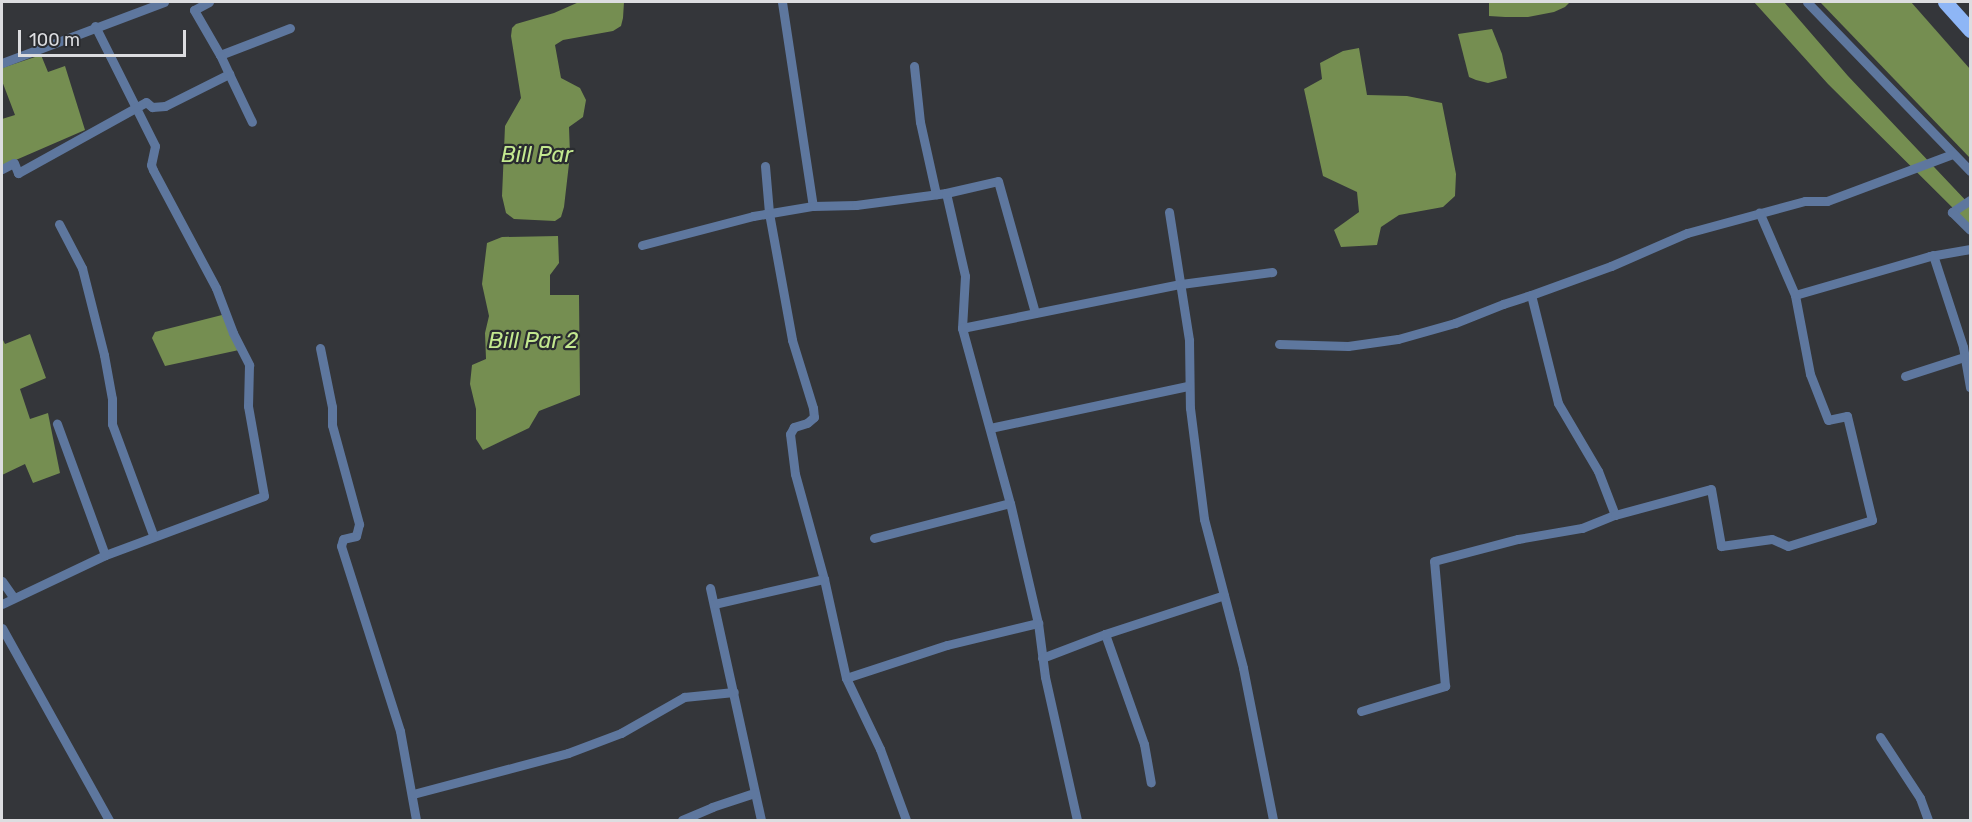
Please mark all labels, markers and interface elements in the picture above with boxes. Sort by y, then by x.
scale bar [21,18,189,56]
text: 100 m [29,29,80,51]
water label: Bill Par [501,142,573,168]
water label: Bill Par 2 [488,328,578,354]

